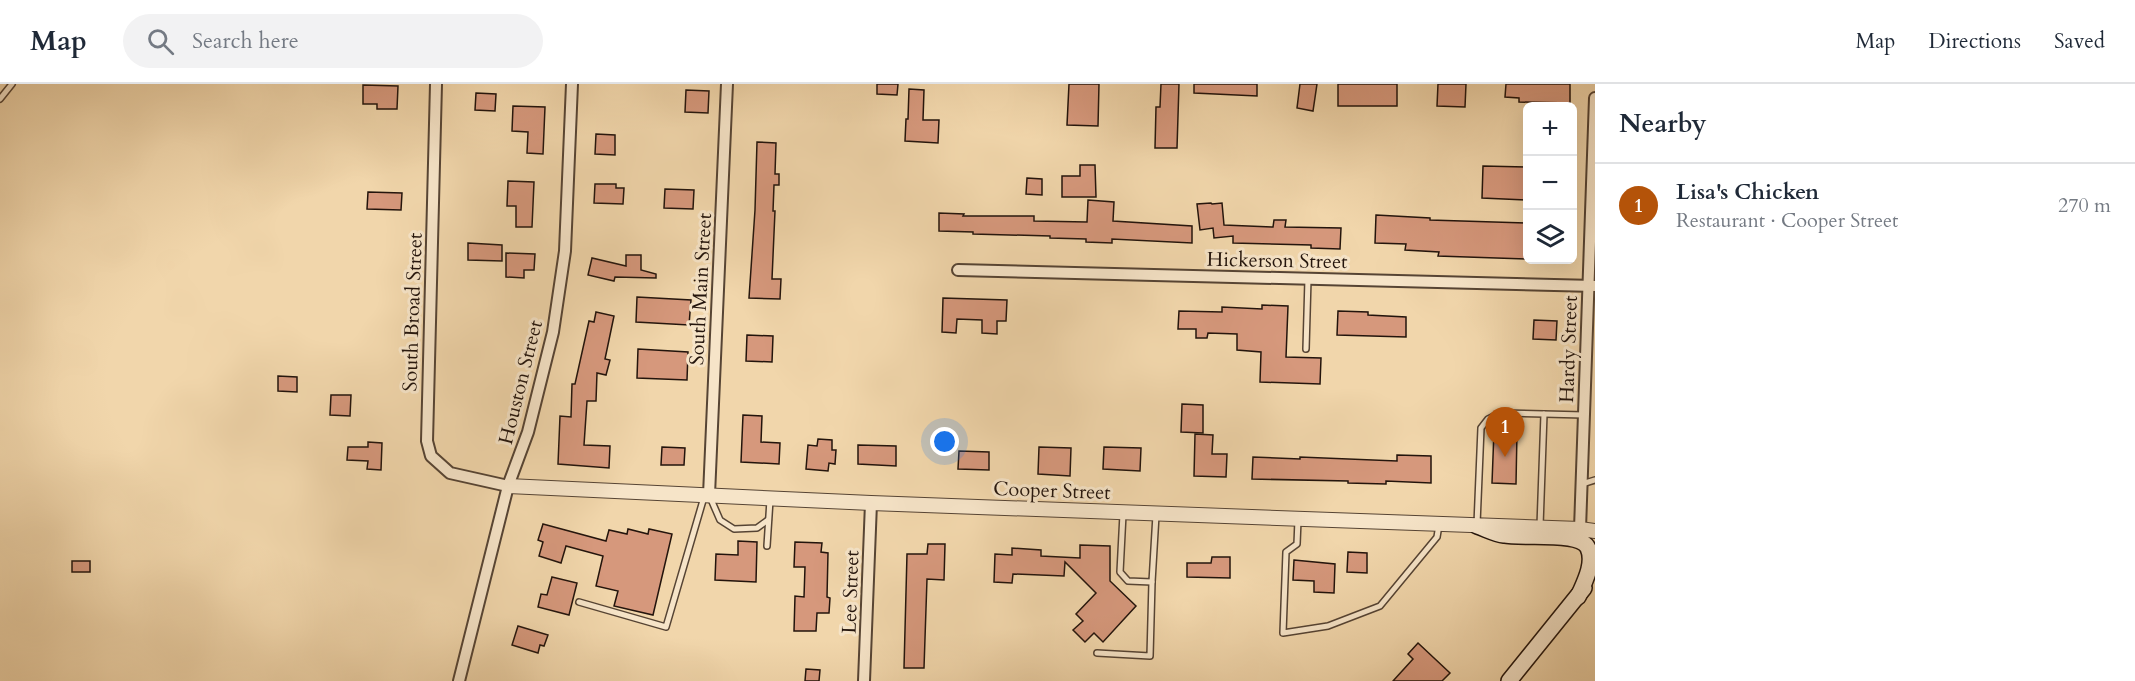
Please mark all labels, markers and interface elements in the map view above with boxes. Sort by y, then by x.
search box [123,14,543,68]
text: Map [30,22,87,60]
icon: search [144,25,177,58]
text: Search here [192,26,299,56]
text: Map [1855,27,1895,56]
text: Directions [1928,27,2021,56]
text: Saved [2054,27,2105,56]
map controls [1523,102,1577,264]
button: + [1523,102,1577,156]
text: Nearby [1619,106,1707,141]
button: − [1523,156,1577,210]
text: Lisa's Chicken [1676,177,1819,207]
text: 1 [1633,192,1644,219]
text: 270 m [2058,192,2111,219]
text: Restaurant · Cooper Street [1676,207,1898,234]
button: layers [1523,210,1577,264]
street label: South Main Street [683,212,718,366]
street label: South Broad Street [396,231,429,392]
street label: Hickerson Street [1206,246,1348,275]
street label: Hardy Street [1553,294,1584,403]
street label: Houston Street [492,316,549,447]
pin: 1 [1486,408,1524,457]
your location [930,427,959,456]
street label: Cooper Street [993,475,1112,506]
street label: Lee Street [836,549,865,634]

